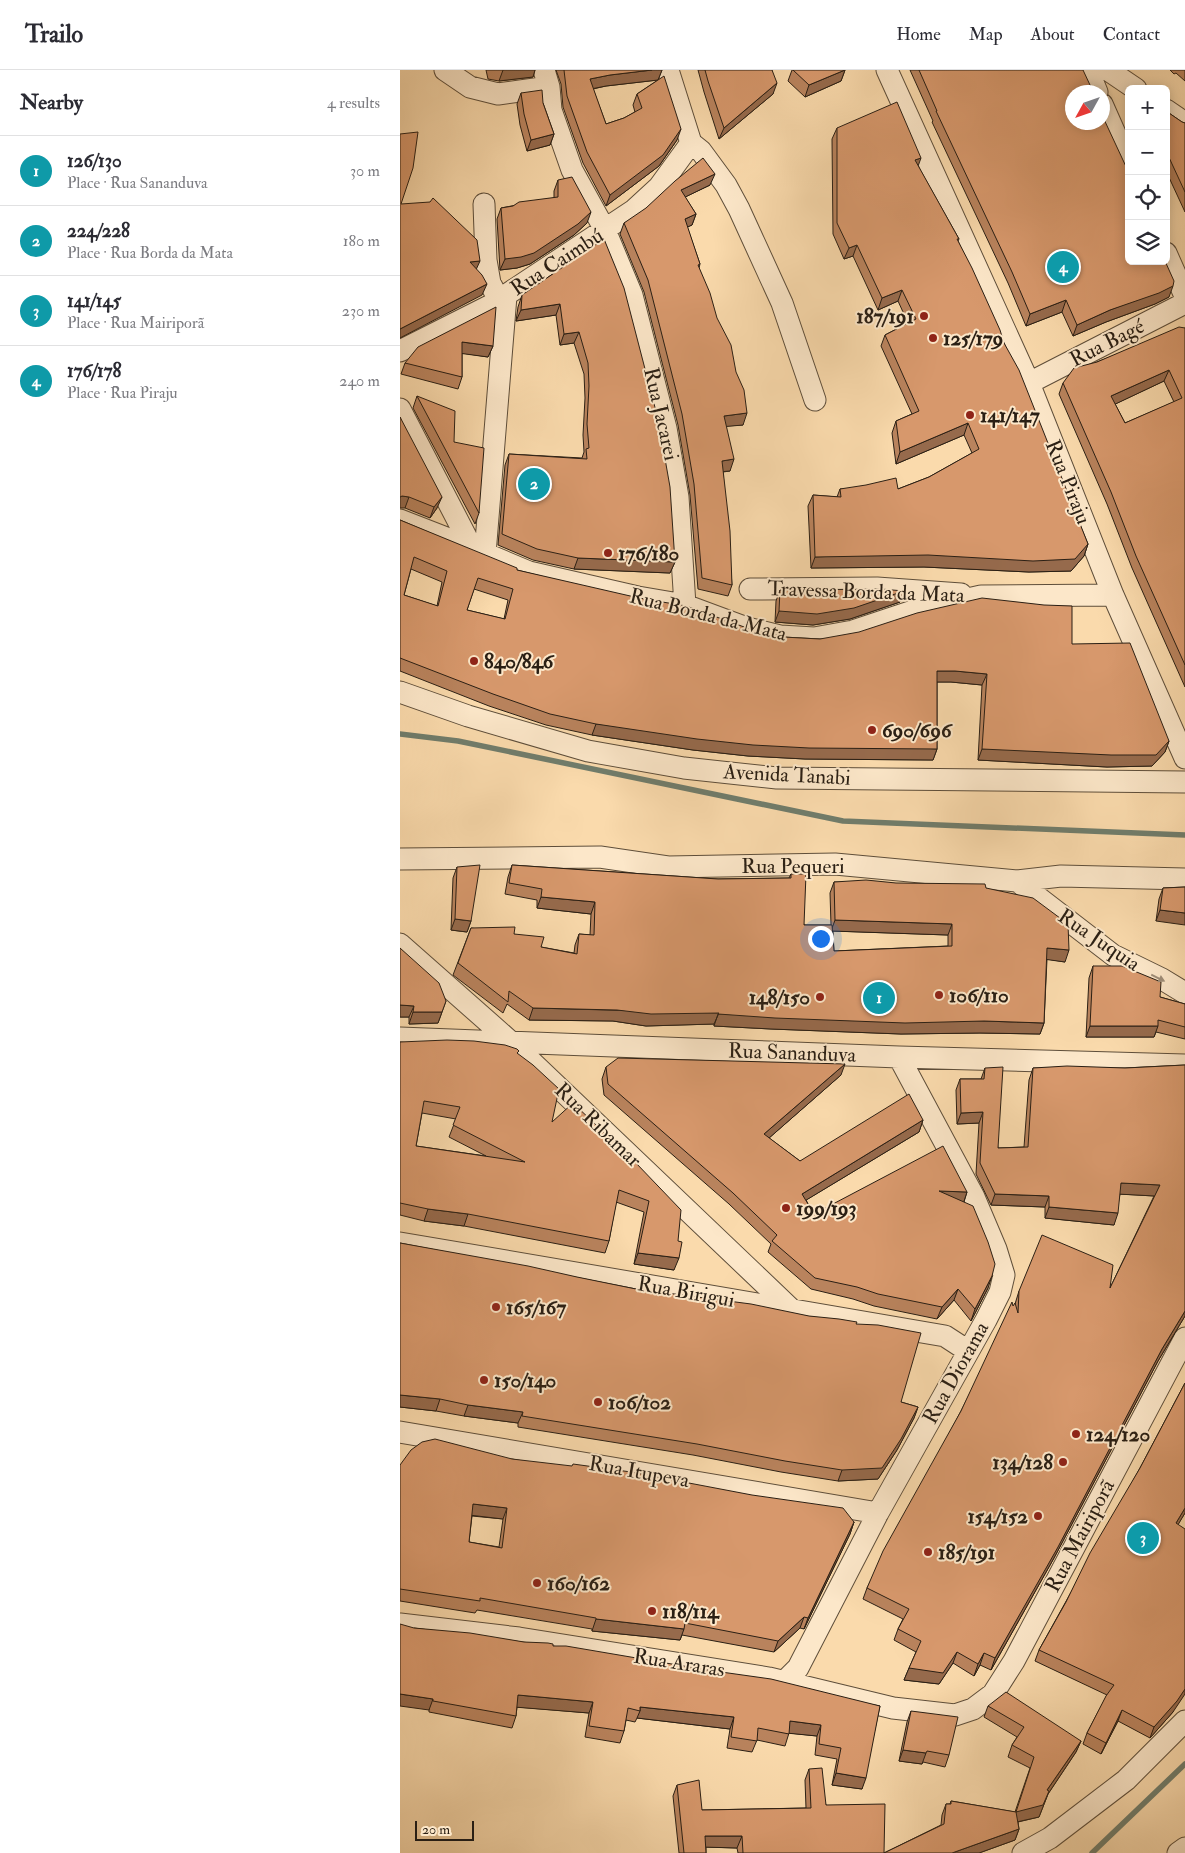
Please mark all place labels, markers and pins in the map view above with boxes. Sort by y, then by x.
pin: 4 [1047,248,1079,286]
place label: 187/191 [856,303,914,330]
marker: 187/191 [918,310,930,322]
place label: 125/179 [943,325,1003,352]
marker: 125/179 [927,332,939,344]
place label: 141/147 [980,402,1040,429]
marker: 141/147 [964,409,976,421]
pin: 2 [518,465,550,503]
place label: 176/180 [618,540,680,567]
marker: 176/180 [602,547,614,559]
place label: 840/846 [484,648,555,675]
marker: 840/846 [468,655,480,667]
place label: 690/696 [882,717,953,744]
marker: 690/696 [866,724,878,736]
pin: 1 [863,979,895,1017]
place label: 106/110 [949,982,1009,1009]
place label: 148/150 [749,984,810,1011]
marker: 106/110 [933,989,945,1001]
marker: 148/150 [814,991,826,1003]
place label: 199/193 [796,1195,857,1222]
marker: 199/193 [780,1202,792,1214]
place label: 165/167 [506,1294,566,1321]
marker: 165/167 [490,1301,502,1313]
place label: 150/140 [494,1367,557,1394]
marker: 150/140 [478,1374,490,1386]
place label: 106/102 [608,1389,671,1416]
marker: 106/102 [592,1396,604,1408]
place label: 124/120 [1086,1421,1150,1448]
marker: 124/120 [1070,1428,1082,1440]
place label: 134/128 [992,1449,1053,1476]
marker: 134/128 [1057,1456,1069,1468]
place label: 154/152 [967,1503,1028,1530]
marker: 154/152 [1032,1510,1044,1522]
pin: 3 [1127,1519,1159,1557]
place label: 185/191 [938,1539,995,1566]
marker: 185/191 [922,1546,934,1558]
place label: 160/162 [547,1570,610,1597]
marker: 160/162 [531,1577,543,1589]
place label: 118/114 [662,1598,720,1625]
marker: 118/114 [646,1605,658,1617]

